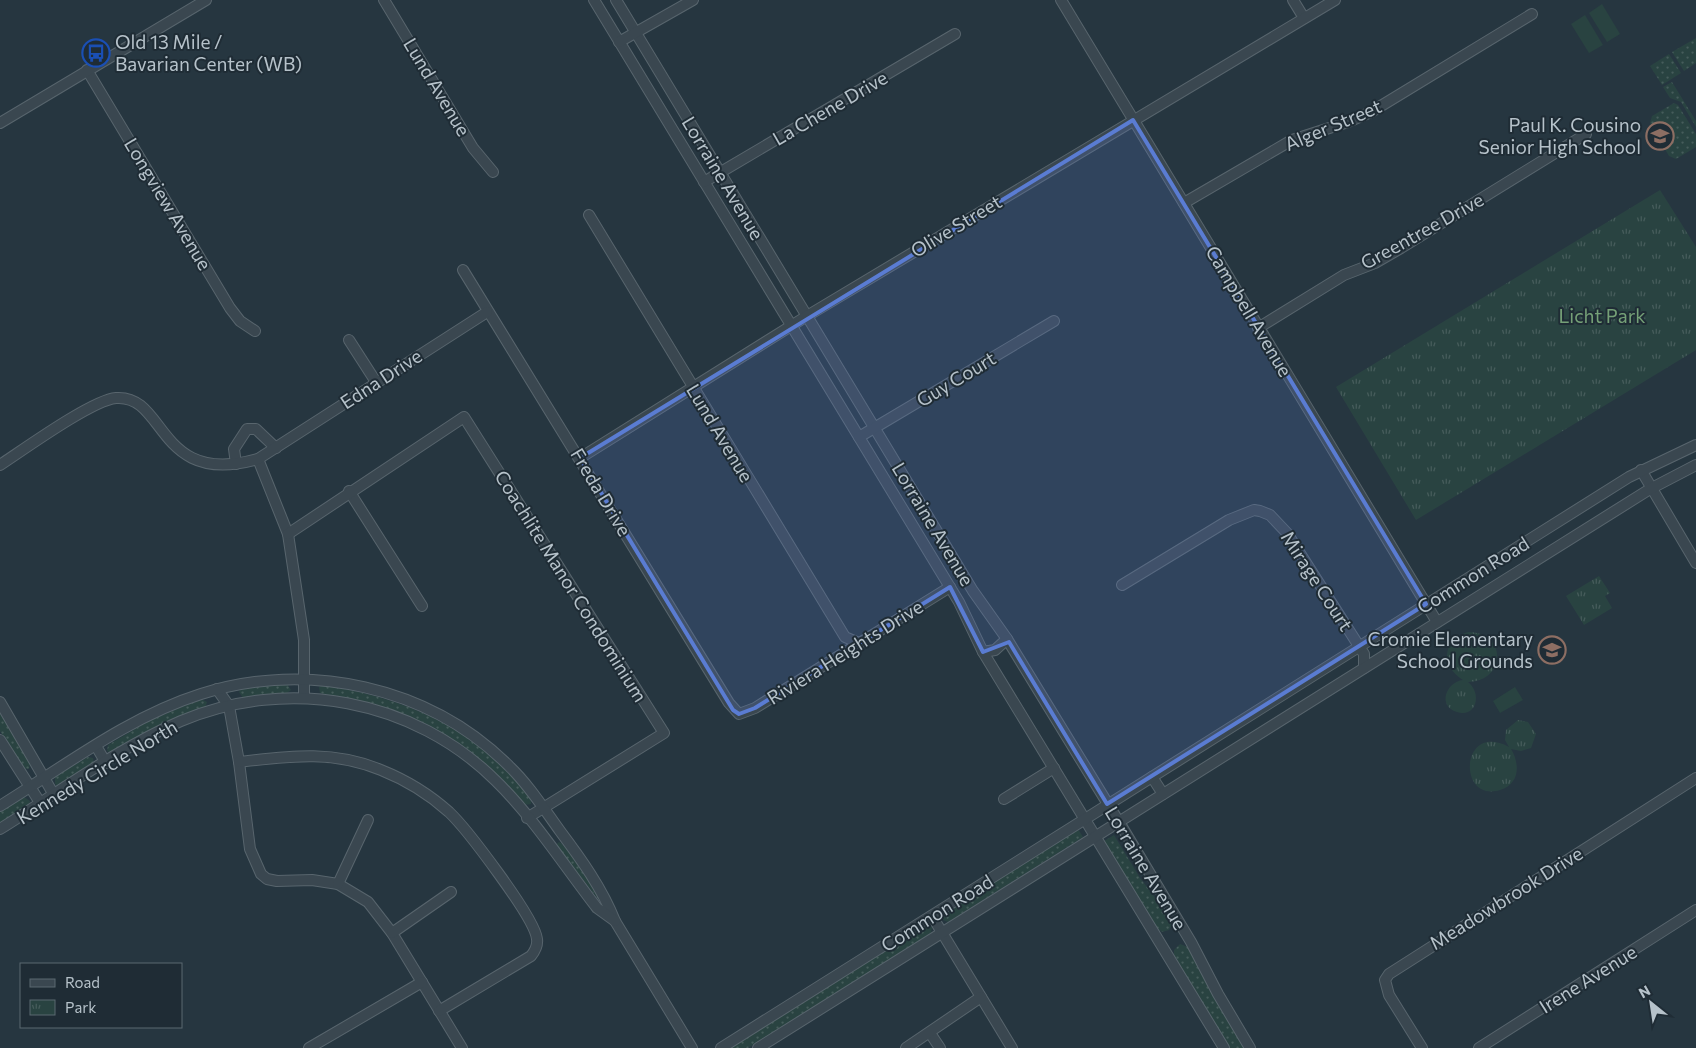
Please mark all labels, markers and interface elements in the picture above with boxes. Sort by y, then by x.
place label: Old 13 Mile / Bavarian Center (WB) [115,30,302,75]
street label: Lund Avenue [399,34,476,140]
bus stop icon: Old 13 Mile / Bavarian Center (WB) [81,38,111,68]
street label: La Chene Drive [768,65,891,150]
street label: Alger Street [1281,94,1385,155]
street label: Lorraine Avenue [678,112,769,244]
place label: Paul K. Cousino Senior High School [1479,113,1641,158]
school or university icon: Paul K. Cousino Senior High School [1645,121,1675,151]
street label: Longview Avenue [120,134,217,274]
street label: Greentree Drive [1356,187,1487,274]
street label: Olive Street [906,189,1006,262]
street label: Campbell Avenue [1201,241,1298,380]
park label: Licht Park [1558,304,1646,327]
street label: Edna Drive [336,344,426,413]
street label: Guy Court [912,346,1000,411]
street label: Lund Avenue [682,380,759,486]
street label: Freda Drive [566,444,637,540]
street label: Lorraine Avenue [888,458,979,590]
street label: Coachlite Manor Condominium [490,466,652,706]
street label: Mirage Court [1277,526,1358,635]
street label: Common Road [1412,531,1533,618]
street label: Riviera Heights Drive [763,594,927,709]
place label: Cromie Elementary School Grounds [1367,627,1533,672]
school or university icon: Cromie Elementary School Grounds [1537,635,1567,665]
street label: Kennedy Circle North [12,715,181,829]
street label: Lorraine Avenue [1101,802,1192,934]
street label: Meadowbrook Drive [1425,841,1587,954]
street label: Common Road [876,869,997,956]
street label: Irene Avenue [1535,940,1641,1018]
legend [20,963,182,1028]
text: Road [65,973,100,991]
north arrow [1626,978,1676,1028]
text: N [1635,981,1653,1001]
text: Park [65,998,96,1016]

